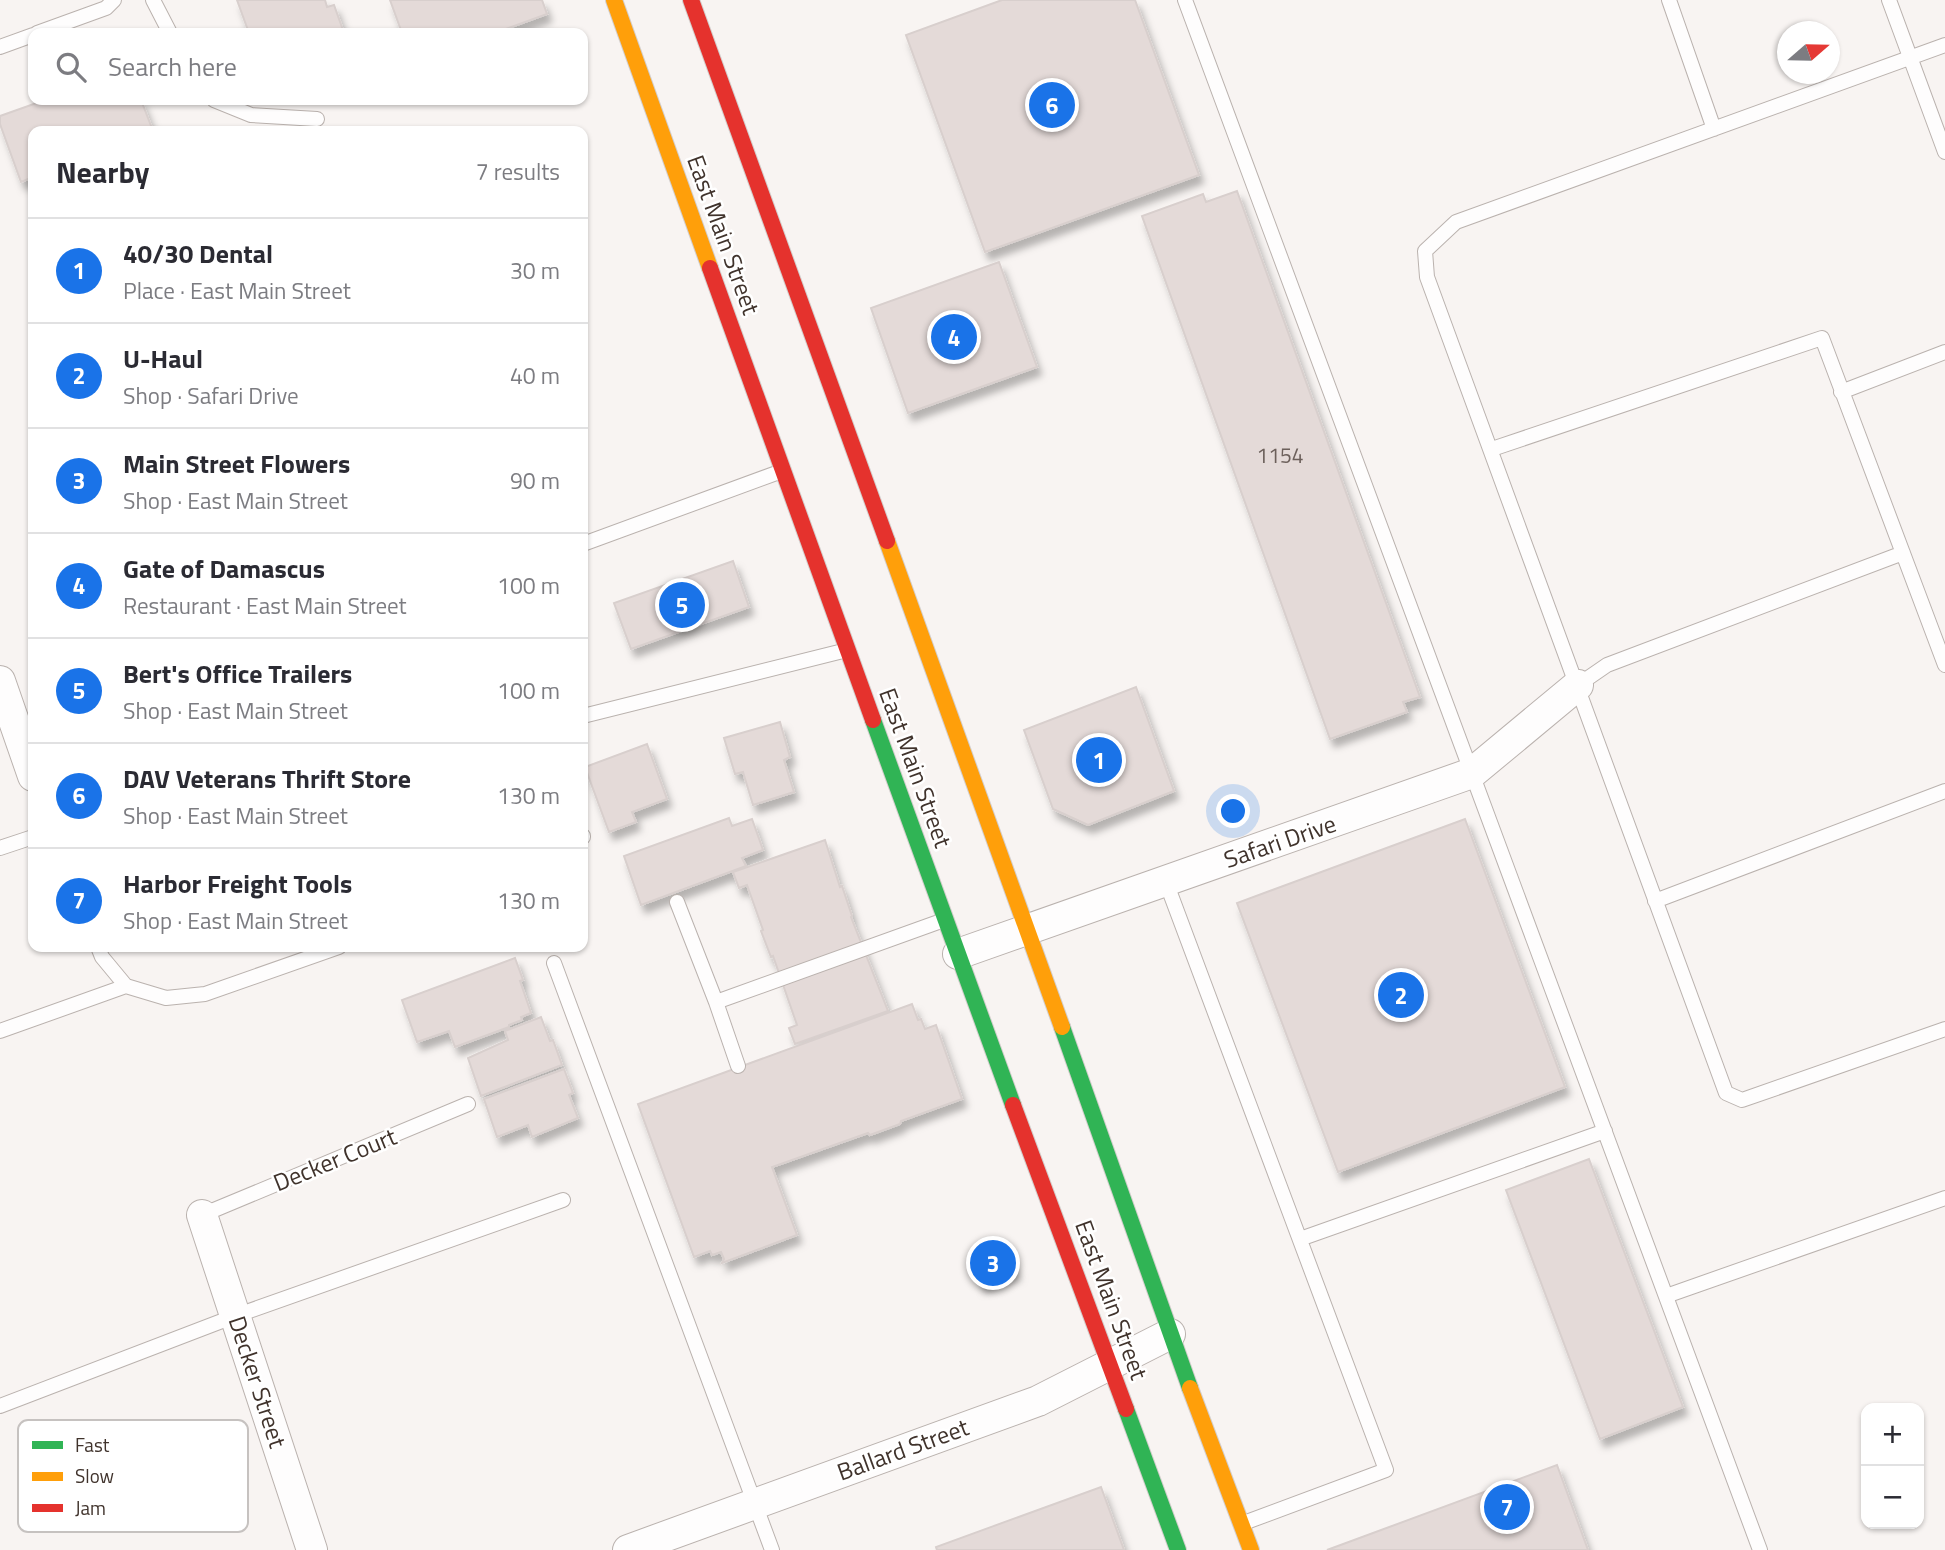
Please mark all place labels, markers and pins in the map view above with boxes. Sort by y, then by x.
pin: 6 [1029,79,1075,131]
pin: 4 [931,311,977,363]
pin: 5 [659,579,705,631]
pin: 1 [1076,734,1122,786]
pin: 2 [1378,969,1424,1021]
pin: 3 [970,1237,1016,1289]
pin: 7 [1484,1481,1530,1533]

